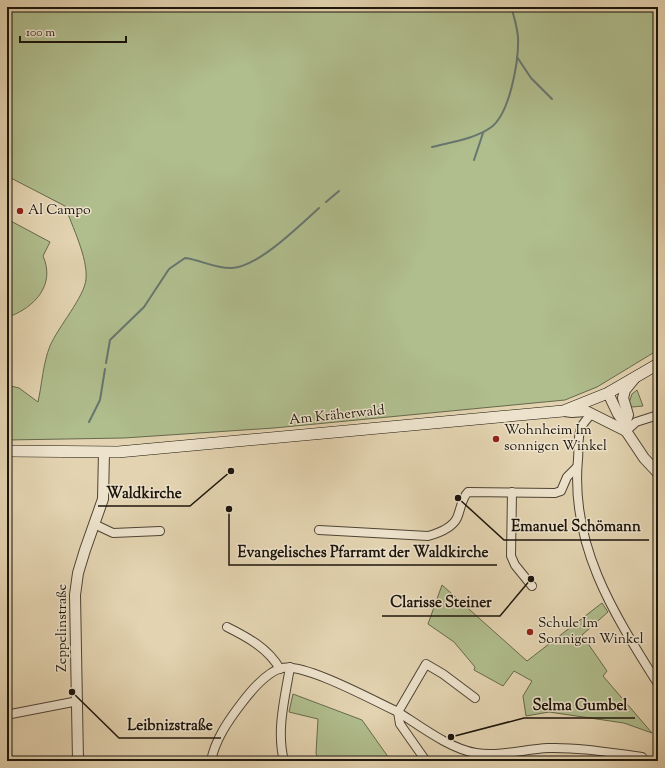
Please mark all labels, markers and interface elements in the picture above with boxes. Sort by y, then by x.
scale bar [20,18,126,44]
text: 100 m [26,24,55,42]
place label: Al Campo [28,201,91,221]
marker: Al Campo [15,206,25,216]
street label: Am Kräherwald [288,401,386,431]
place label: Wohnheim Im sonnigen Winkel [504,421,607,457]
marker: Wohnheim Im sonnigen Winkel [491,434,501,444]
callout: Waldkirche [98,479,190,506]
text: Waldkirche [106,484,182,505]
callout: Emanuel Schömann [504,513,649,540]
text: Emanuel Schömann [511,517,641,538]
callout: Evangelisches Pfarramt der Waldkirche [229,538,497,565]
text: Evangelisches Pfarramt der Waldkirche [237,543,489,564]
street label: Zeppelinstraße [53,584,73,672]
callout: Clarisse Steiner [382,589,500,616]
text: Clarisse Steiner [390,593,492,614]
place label: Schule Im Sonnigen Winkel [538,614,644,650]
marker: Schule Im Sonnigen Winkel [525,627,535,637]
callout: Selma Gumbel [524,691,635,718]
text: Selma Gumbel [532,696,628,717]
callout: Leibnizstraße [119,711,221,738]
text: Leibnizstraße [127,716,213,737]

